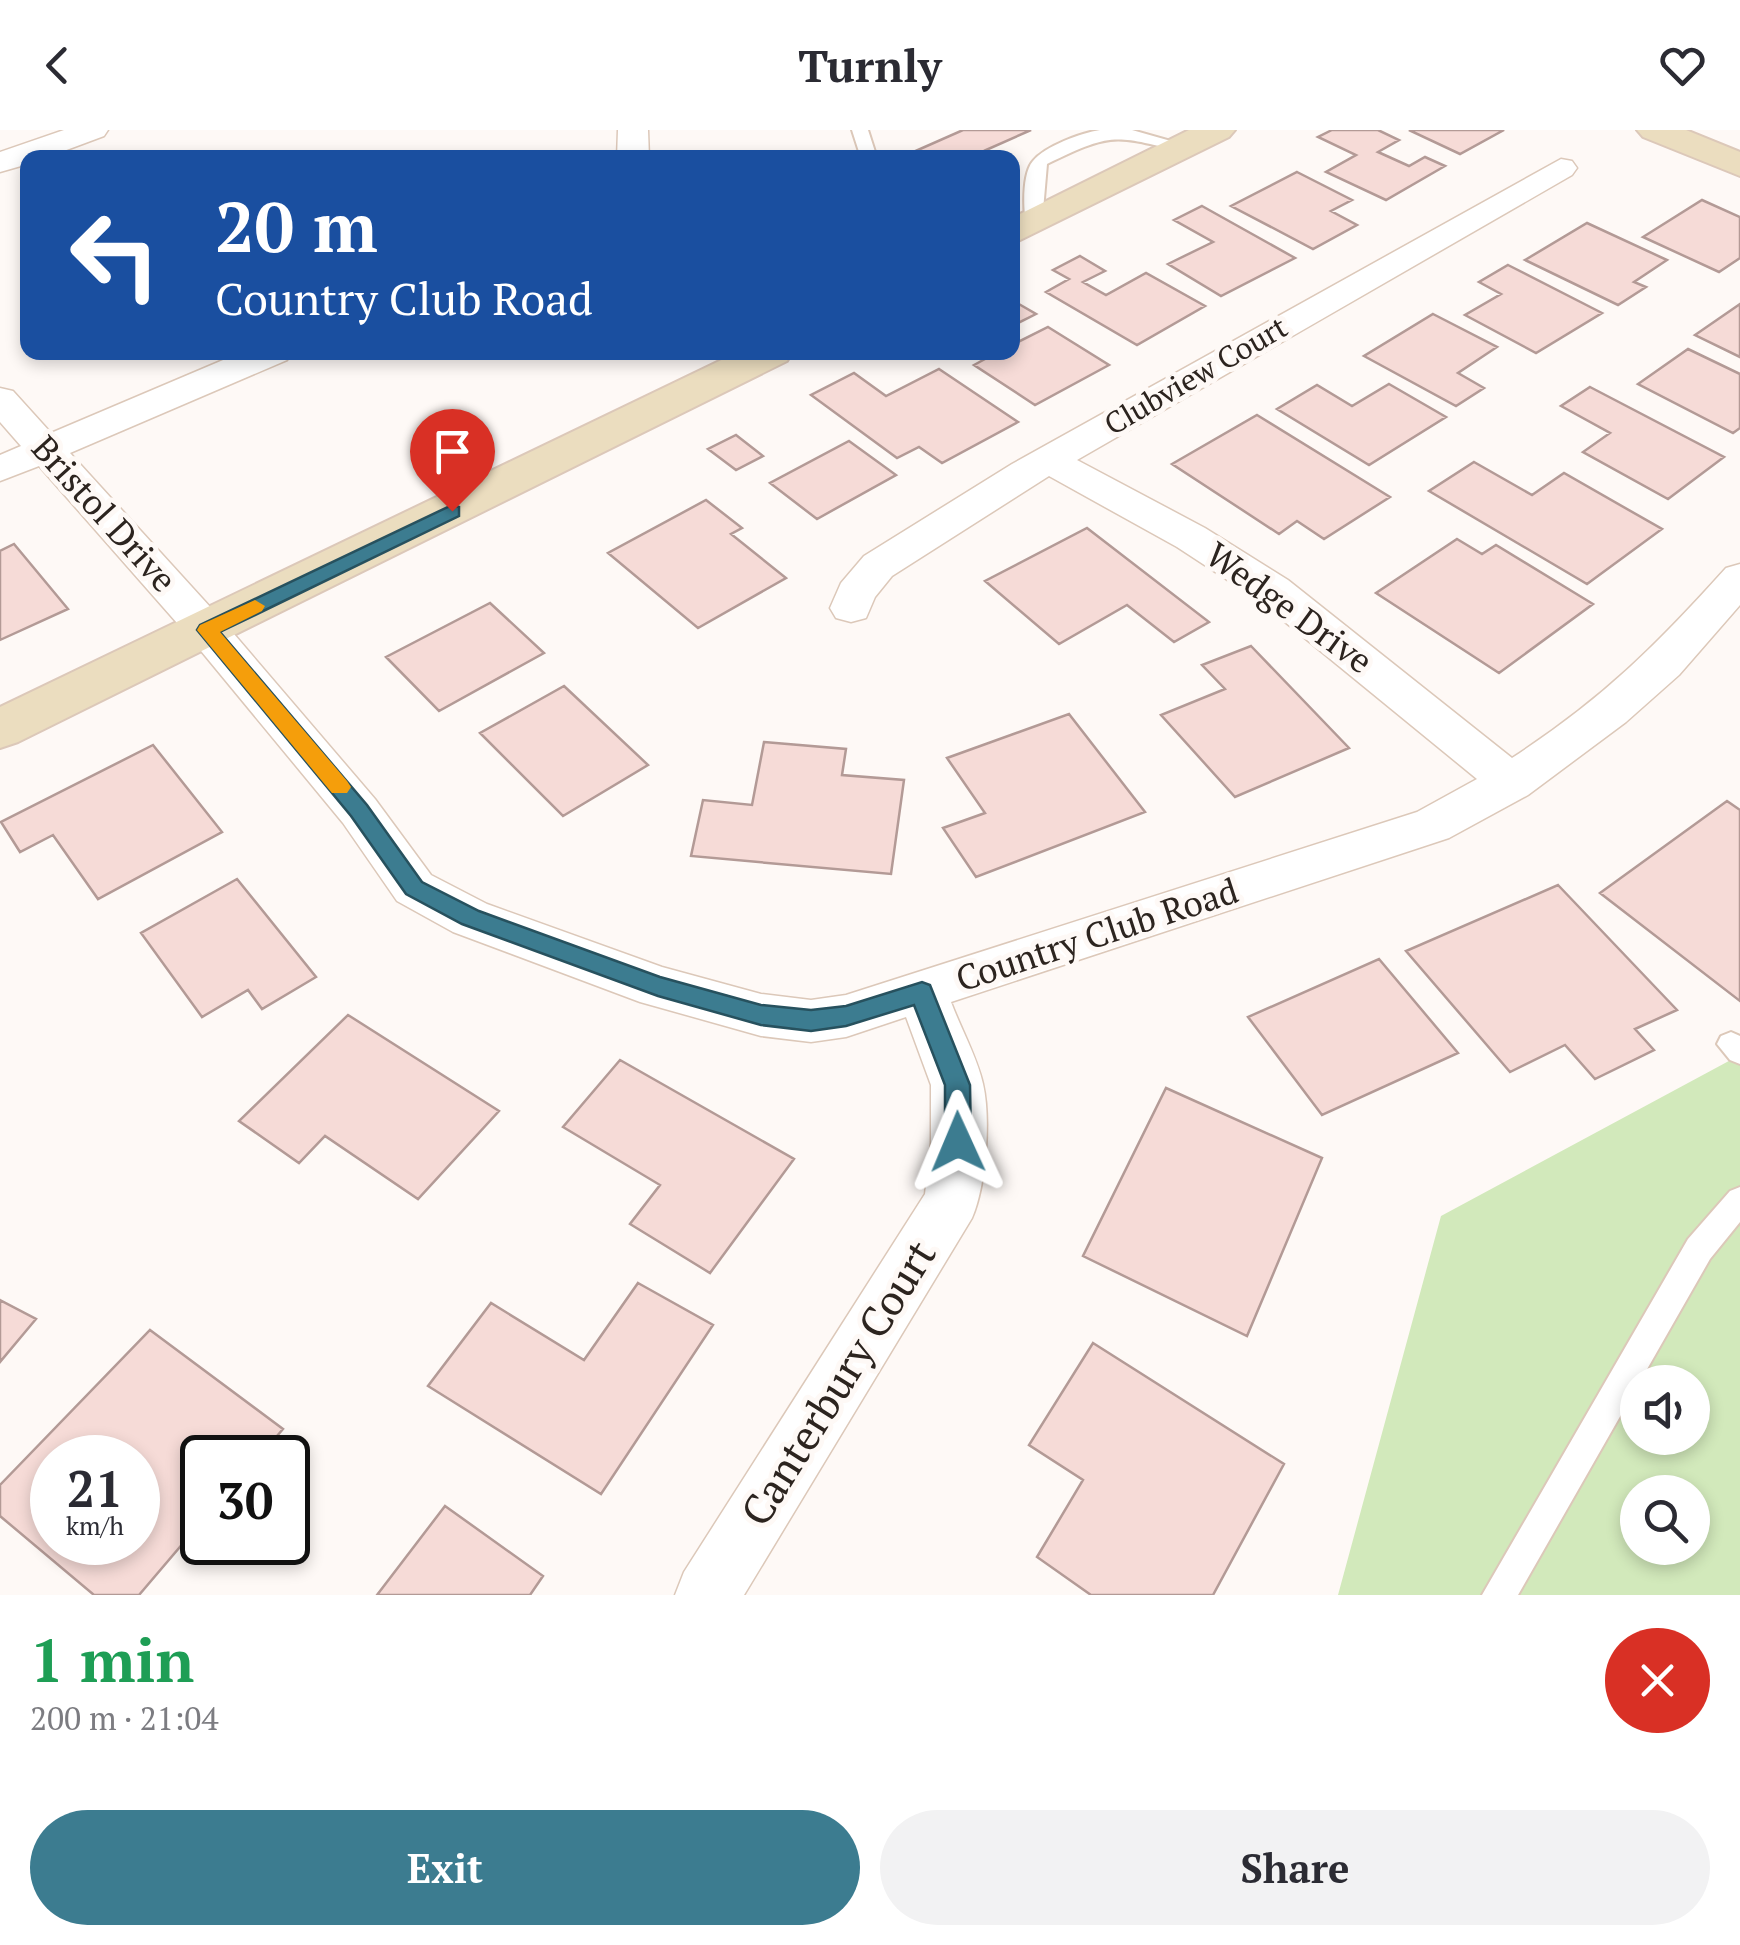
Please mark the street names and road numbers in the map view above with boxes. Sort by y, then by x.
street label: Clubview Court [1097,307,1294,444]
street label: Bristol Drive [22,425,187,601]
street label: Wedge Drive [1197,531,1382,683]
street label: Country Club Road [950,867,1244,1001]
street label: Canterbury Court [727,1229,948,1536]

